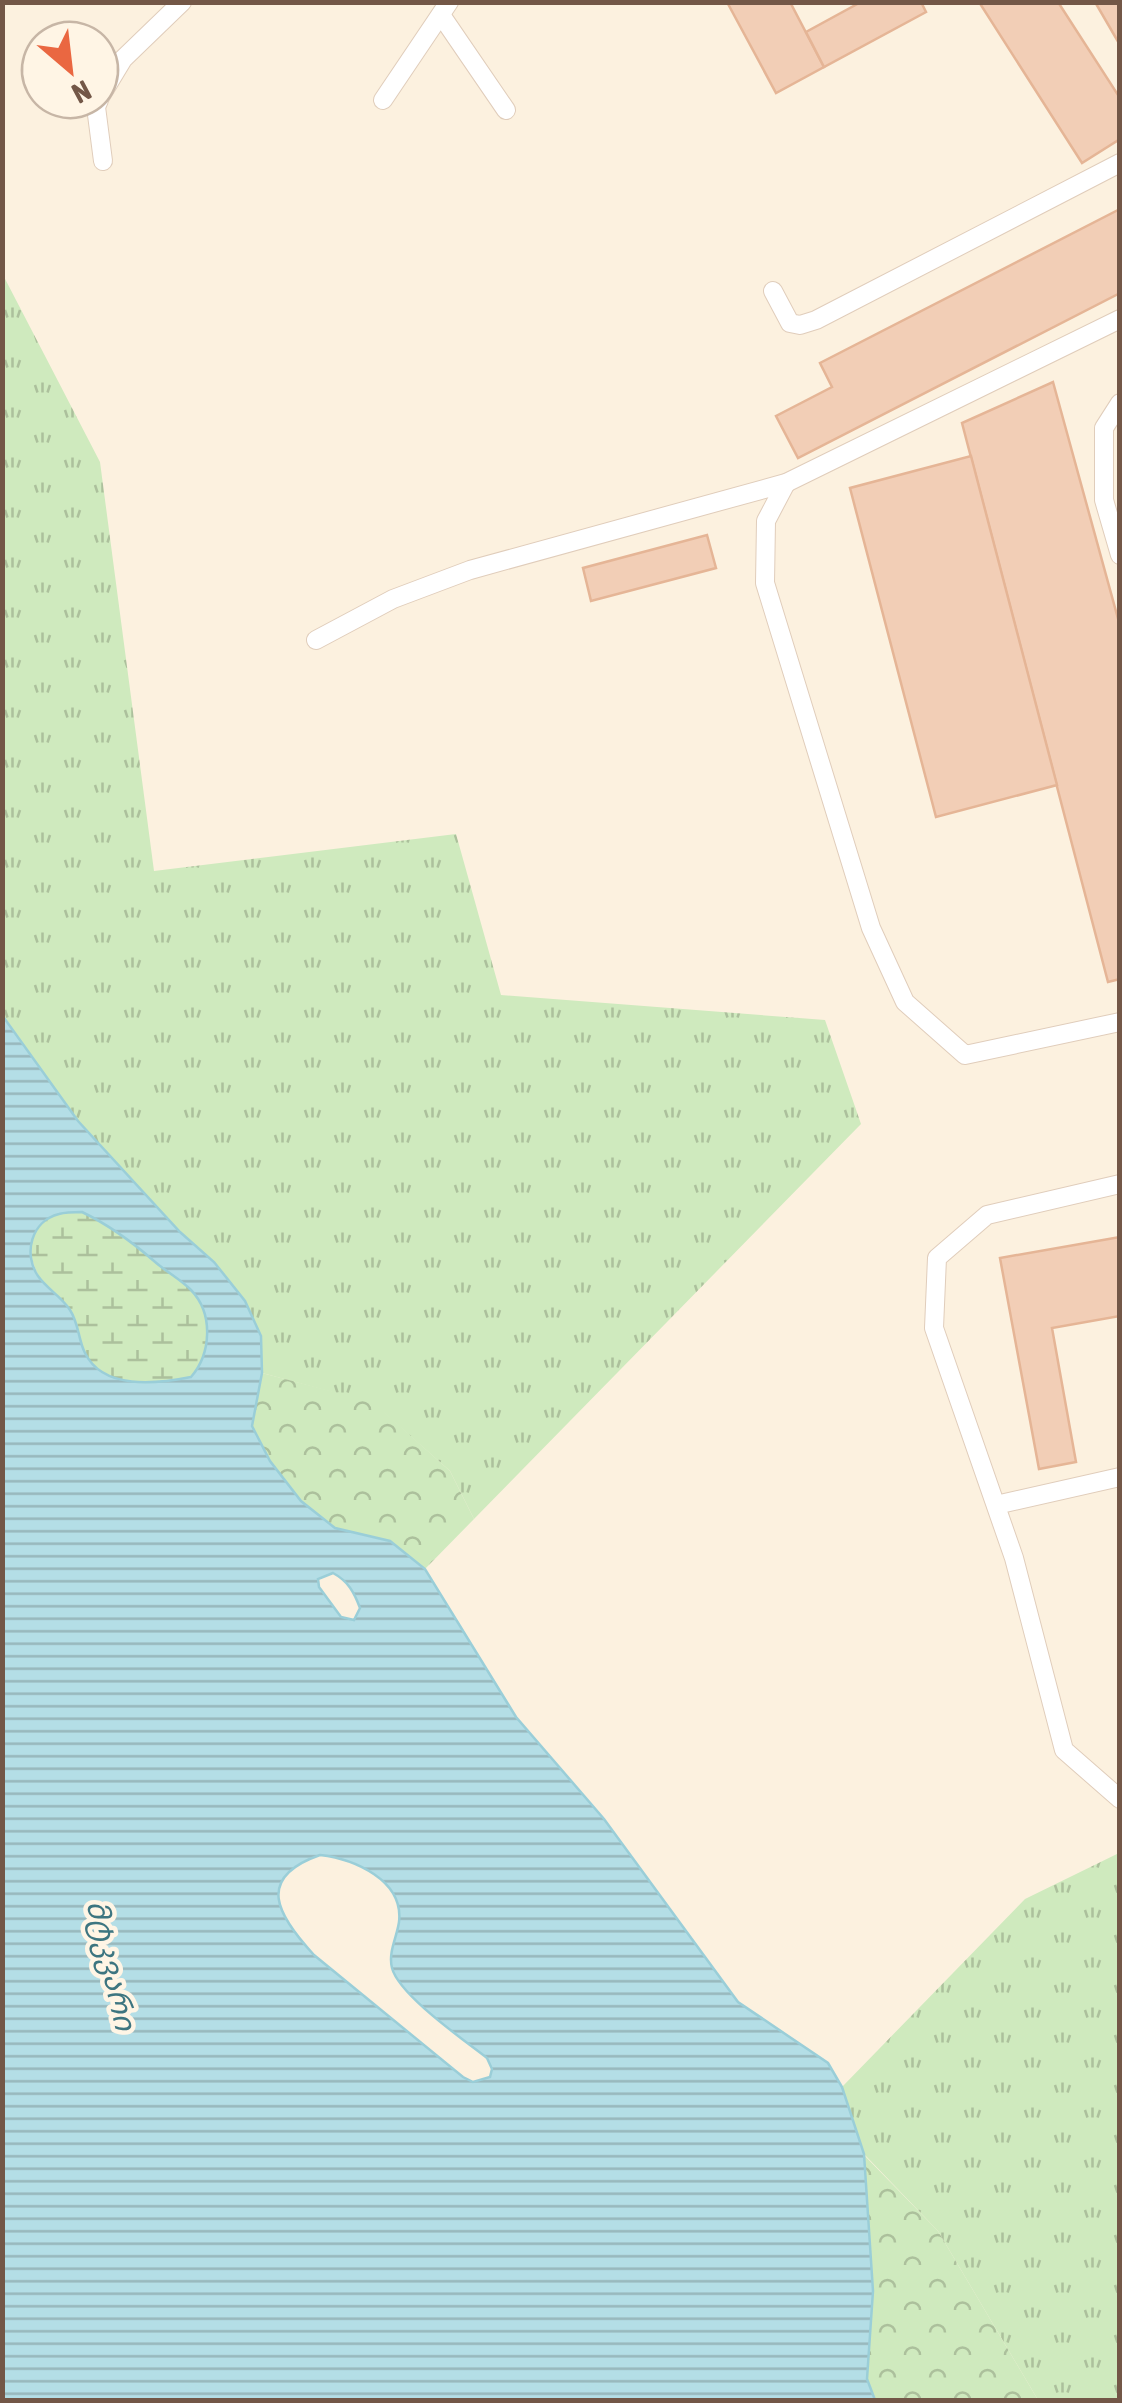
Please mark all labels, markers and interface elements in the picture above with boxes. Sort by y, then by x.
north arrow [20,20,120,120]
text: N [67,74,97,110]
water label: მტკვარი [79,1896,144,2035]

